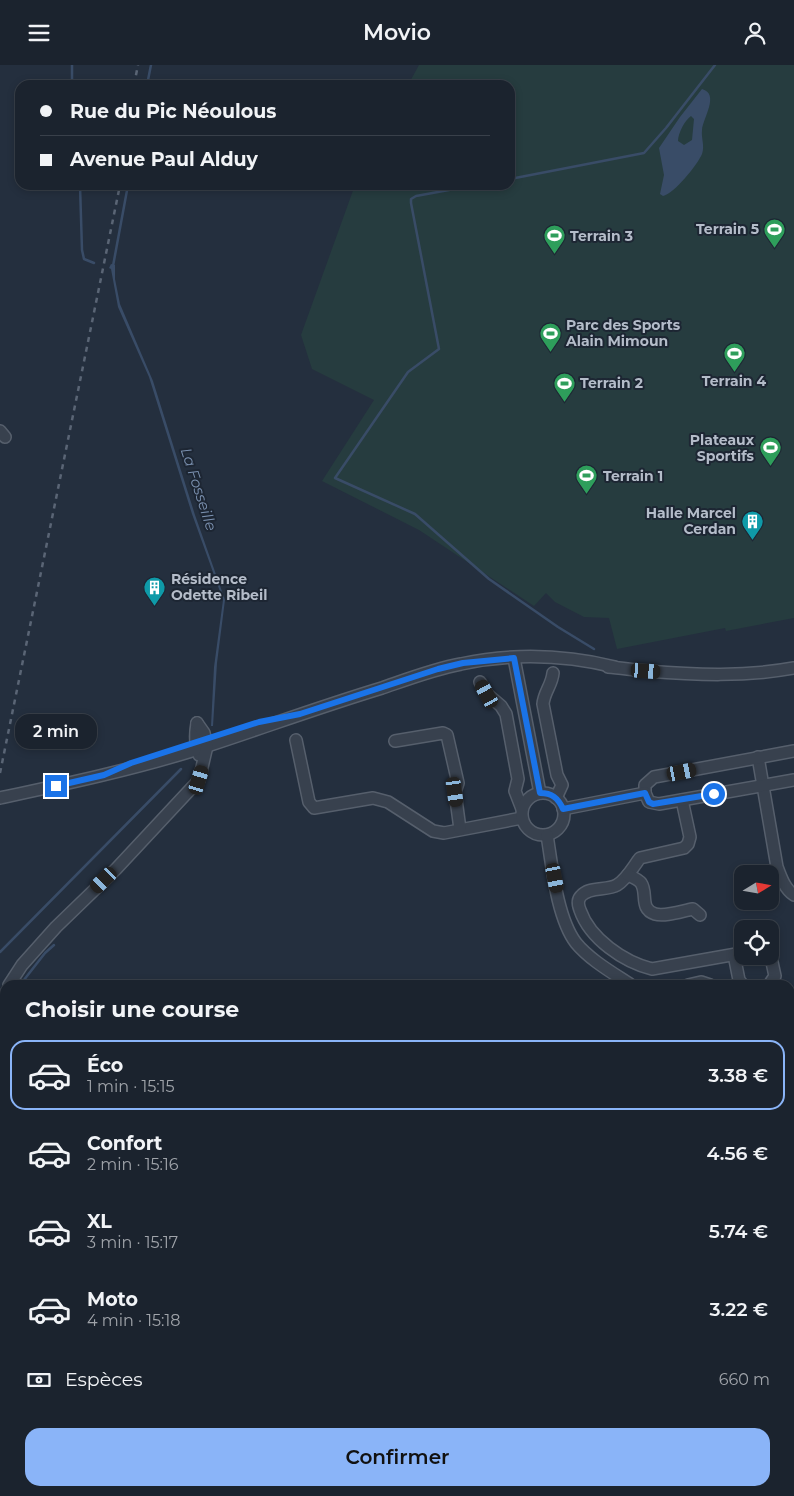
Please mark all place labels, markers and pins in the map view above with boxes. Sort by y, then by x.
sports icon: Terrain 5 [763,217,787,248]
place label: Terrain 5 [696,220,759,238]
sports icon: Terrain 3 [542,224,566,255]
place label: Terrain 3 [570,227,633,245]
place label: Parc des Sports Alain Mimoun [565,316,681,350]
sports icon: Parc des Sports Alain Mimoun [538,321,562,352]
sports icon: Terrain 4 [722,341,746,372]
sports icon: Terrain 2 [552,371,576,402]
place label: Terrain 4 [702,372,767,390]
place label: Terrain 2 [580,374,643,392]
place label: Plateaux Sportifs [690,431,755,465]
sports icon: Plateaux Sportifs [758,436,782,467]
sports icon: Terrain 1 [575,464,599,495]
place label: Terrain 1 [603,467,663,485]
place label: Halle Marcel Cerdan [646,504,736,538]
building icon: Halle Marcel Cerdan [740,509,764,540]
place label: Résidence Odette Ribeil [171,570,267,604]
building icon: Résidence Odette Ribeil [143,575,167,606]

